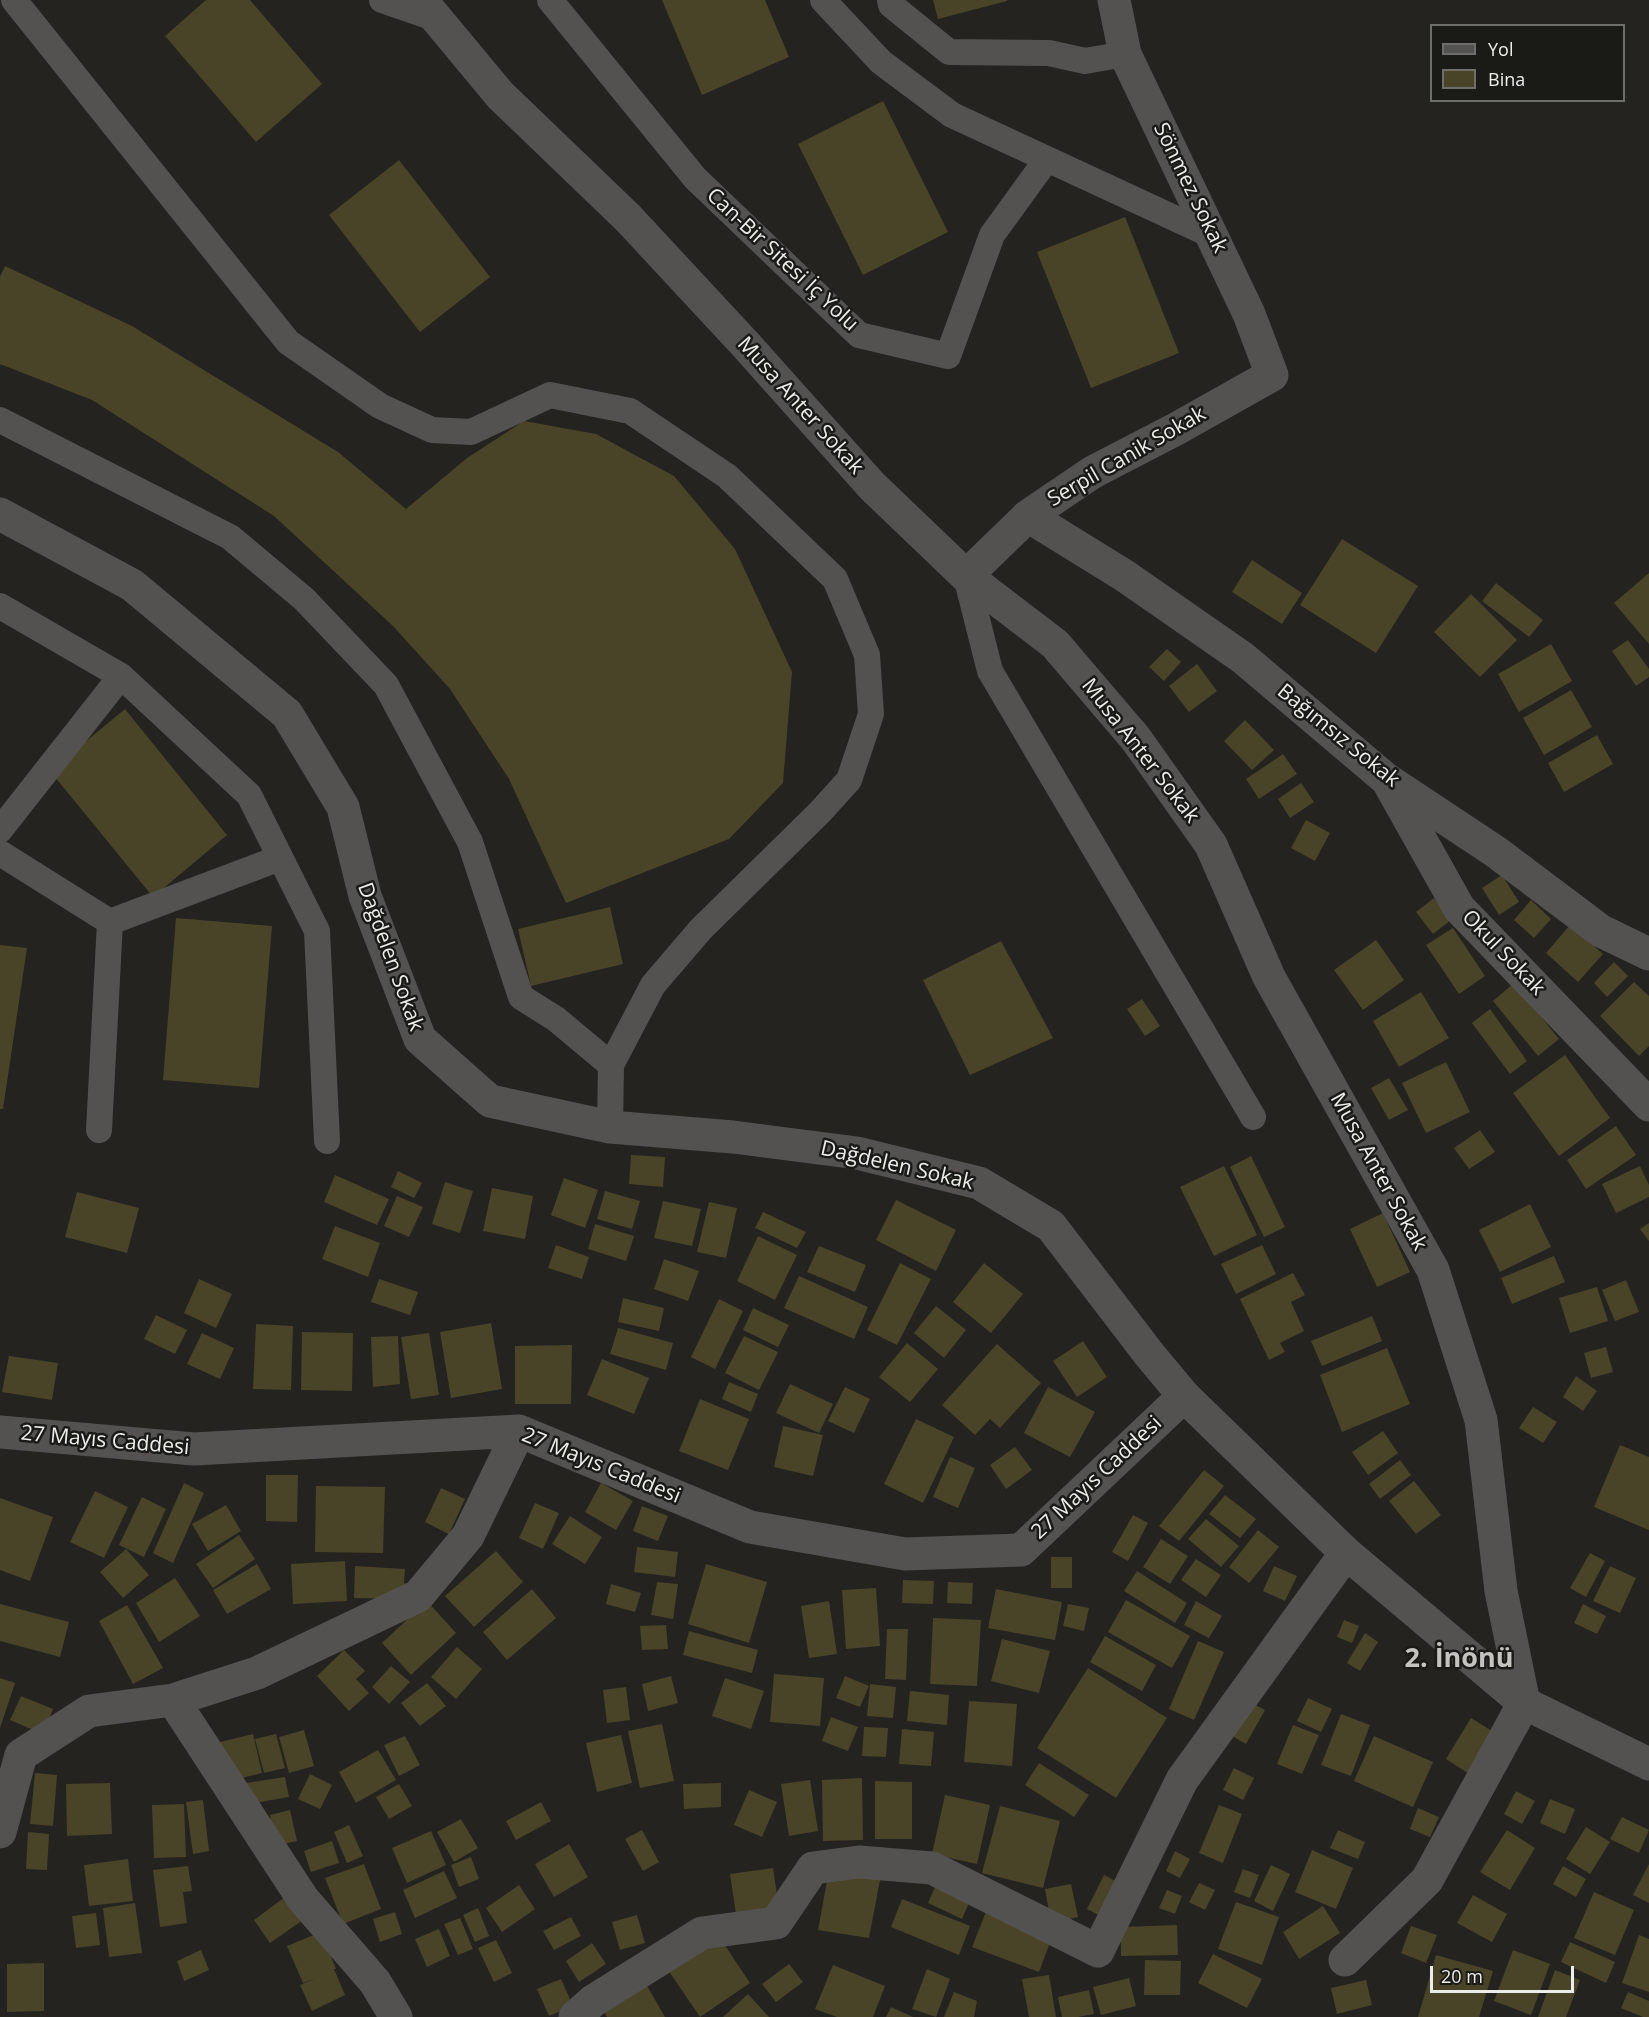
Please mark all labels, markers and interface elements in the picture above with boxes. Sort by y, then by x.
legend [1430,24,1625,102]
text: Yol [1488,37,1513,61]
text: Bina [1488,67,1525,91]
street label: Sönmez Sokak [1148,119,1232,257]
street label: Can-Bir Sitesi İç Yolu [701,183,863,337]
street label: Musa Anter Sokak [732,332,868,480]
street label: Serpil Canik Sokak [1044,402,1210,512]
street label: Musa Anter Sokak [1076,674,1204,828]
street label: Bağımsız Sokak [1272,679,1404,793]
street label: Dağdelen Sokak [351,879,429,1035]
street label: Okul Sokak [1456,905,1550,1001]
street label: Musa Anter Sokak [1324,1089,1432,1255]
street label: Dağdelen Sokak [818,1136,976,1196]
street label: 27 Mayıs Caddesi [1027,1411,1167,1545]
street label: 27 Mayıs Caddesi [20,1421,190,1461]
street label: 27 Mayıs Caddesi [518,1423,684,1509]
district label: 2. İnönü [1404,1643,1514,1675]
scale bar [1433,1954,1577,1992]
text: 20 m [1441,1964,1483,1988]

